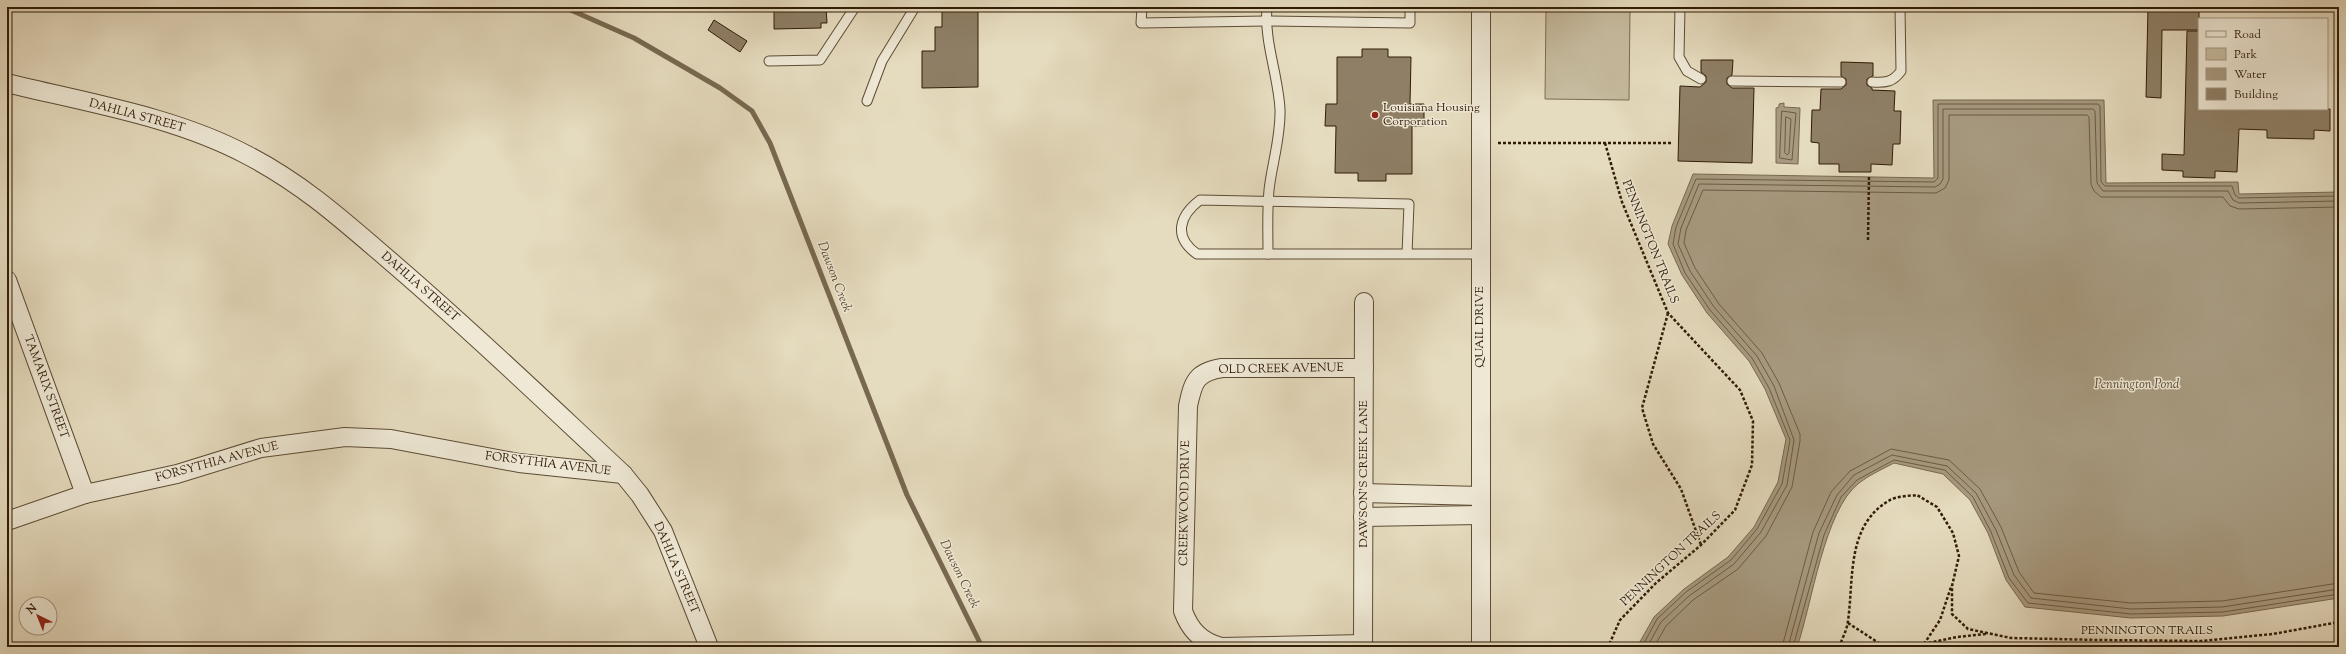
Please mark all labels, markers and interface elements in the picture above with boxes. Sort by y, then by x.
legend [2198,18,2328,110]
text: Road [2234,26,2261,44]
text: Park [2234,46,2257,64]
text: Water [2234,66,2267,84]
text: Building [2234,86,2278,104]
street label: DAHLIA STREET [87,95,188,138]
place label: Louisiana Housing Corporation [1383,99,1480,131]
marker: Louisiana Housing Corporation [1370,110,1380,120]
street label: PENNINGTON TRAILS [1617,177,1683,307]
water label: Dawson Creek [812,239,856,315]
street label: DAHLIA STREET [377,248,464,327]
street label: QUAIL DRIVE [1471,285,1489,368]
street label: TAMARIX STREET [19,333,73,442]
street label: OLD CREEK AVENUE [1218,359,1344,379]
water label: Pennington Pond [2094,376,2180,394]
street label: DAWSON'S CREEK LANE [1355,399,1373,548]
street label: FORSYTHIA AVENUE [154,437,281,487]
street label: CREEKWOOD DRIVE [1175,439,1195,566]
street label: FORSYTHIA AVENUE [484,447,613,481]
street label: PENNINGTON TRAILS [1617,507,1725,611]
street label: DAHLIA STREET [648,519,704,617]
water label: Dawson Creek [935,537,983,611]
north arrow [18,596,58,636]
text: N [22,600,41,619]
street label: PENNINGTON TRAILS [2081,622,2213,640]

